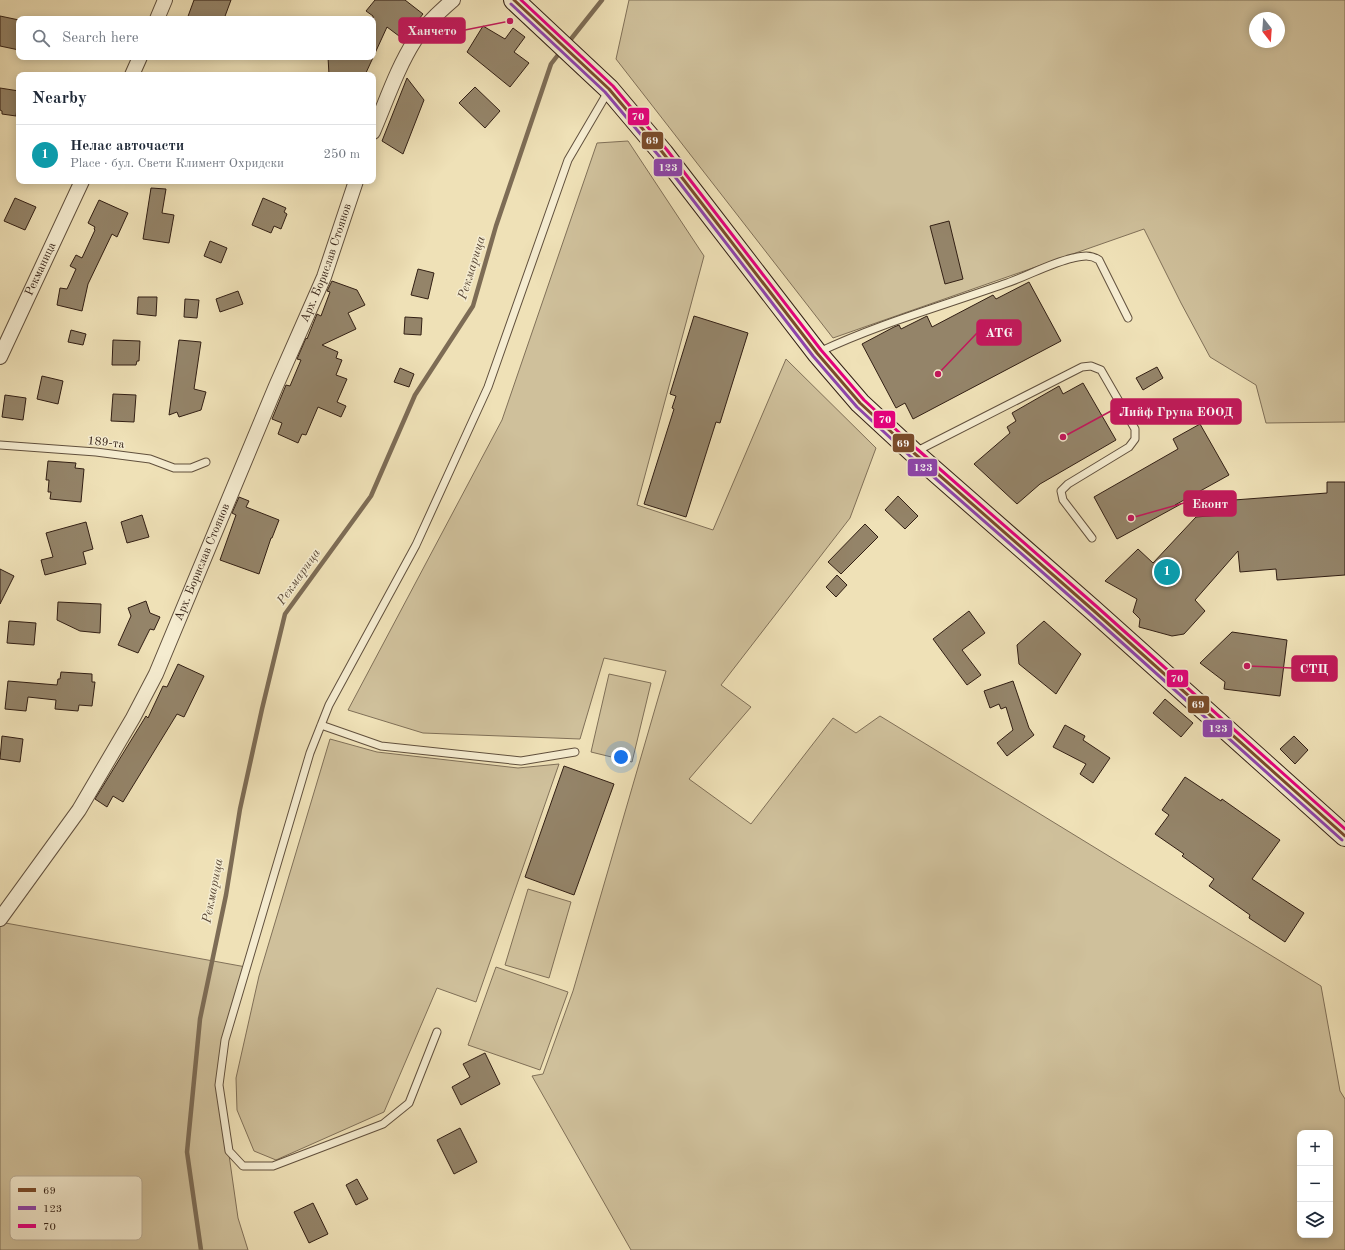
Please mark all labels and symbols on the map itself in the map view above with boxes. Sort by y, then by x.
north arrow [1249,12,1285,48]
callout: Ханчето [399,18,465,43]
text: Ханчето [407,25,457,38]
line badge: 70 [627,107,650,126]
text: 70 [632,112,644,123]
line badge: 69 [641,131,664,150]
text: 69 [646,136,658,147]
line badge: 123 [653,158,683,177]
text: 123 [658,163,678,174]
street label: Арх. Борислав Стоянов [299,202,354,324]
water label: Рекмарица [456,235,488,302]
street label: Рекманица [23,240,59,298]
callout: ATG [977,320,1021,345]
text: ATG [985,327,1013,340]
callout: Лийф Група ЕООД [1111,399,1241,424]
text: Лийф Група ЕООД [1119,406,1233,419]
line badge: 70 [873,410,896,429]
text: 70 [879,415,891,426]
line badge: 69 [892,433,915,453]
street label: 189-та [87,435,125,451]
text: 69 [897,439,909,450]
line badge: 123 [907,458,938,477]
text: 123 [913,463,933,474]
callout: Еконт [1184,491,1236,516]
text: Еконт [1192,498,1228,511]
street label: Арх. Борислав Стоянов [173,502,232,623]
water label: Рекмарица [274,546,323,608]
pin: 1 [1154,557,1180,587]
callout: СТЦ [1292,656,1337,681]
text: СТЦ [1300,663,1329,676]
line badge: 70 [1166,669,1189,688]
text: 70 [1171,674,1183,685]
line badge: 69 [1187,695,1210,714]
text: 69 [1192,700,1204,711]
line badge: 123 [1202,719,1233,738]
text: 123 [1208,724,1228,735]
your location [611,747,631,767]
water label: Рекмарица [200,858,226,925]
legend [10,1176,142,1240]
text: 69 [43,1186,56,1197]
text: 123 [43,1204,62,1215]
text: 70 [43,1222,56,1233]

